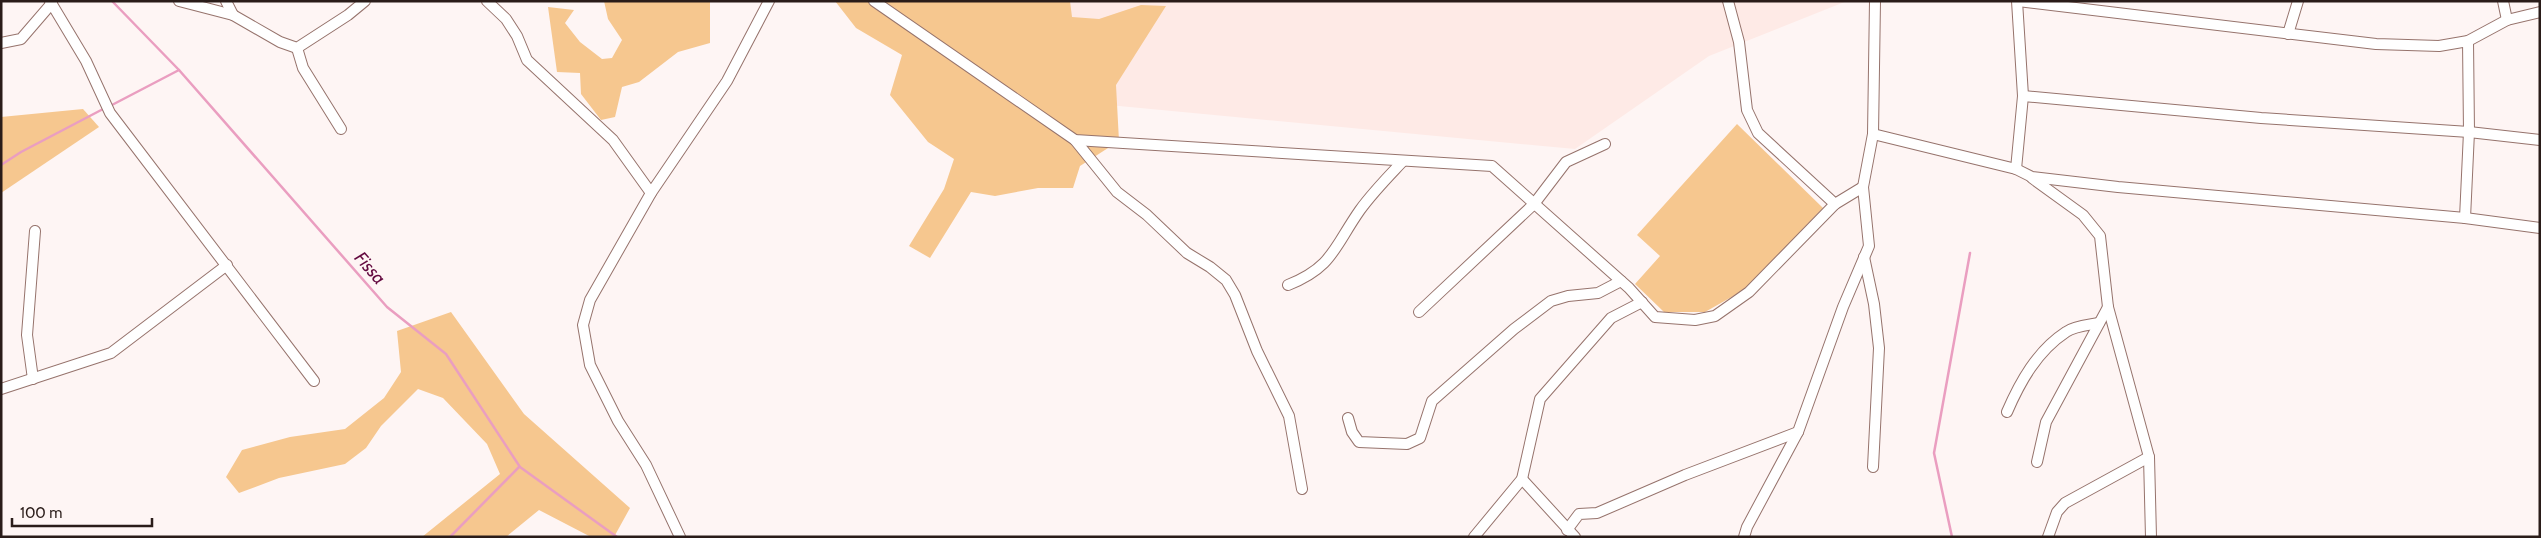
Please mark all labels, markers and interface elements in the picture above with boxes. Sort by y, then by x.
water label: Fissa [350,247,390,289]
scale bar [12,496,152,528]
text: 100 m [20,504,62,522]

